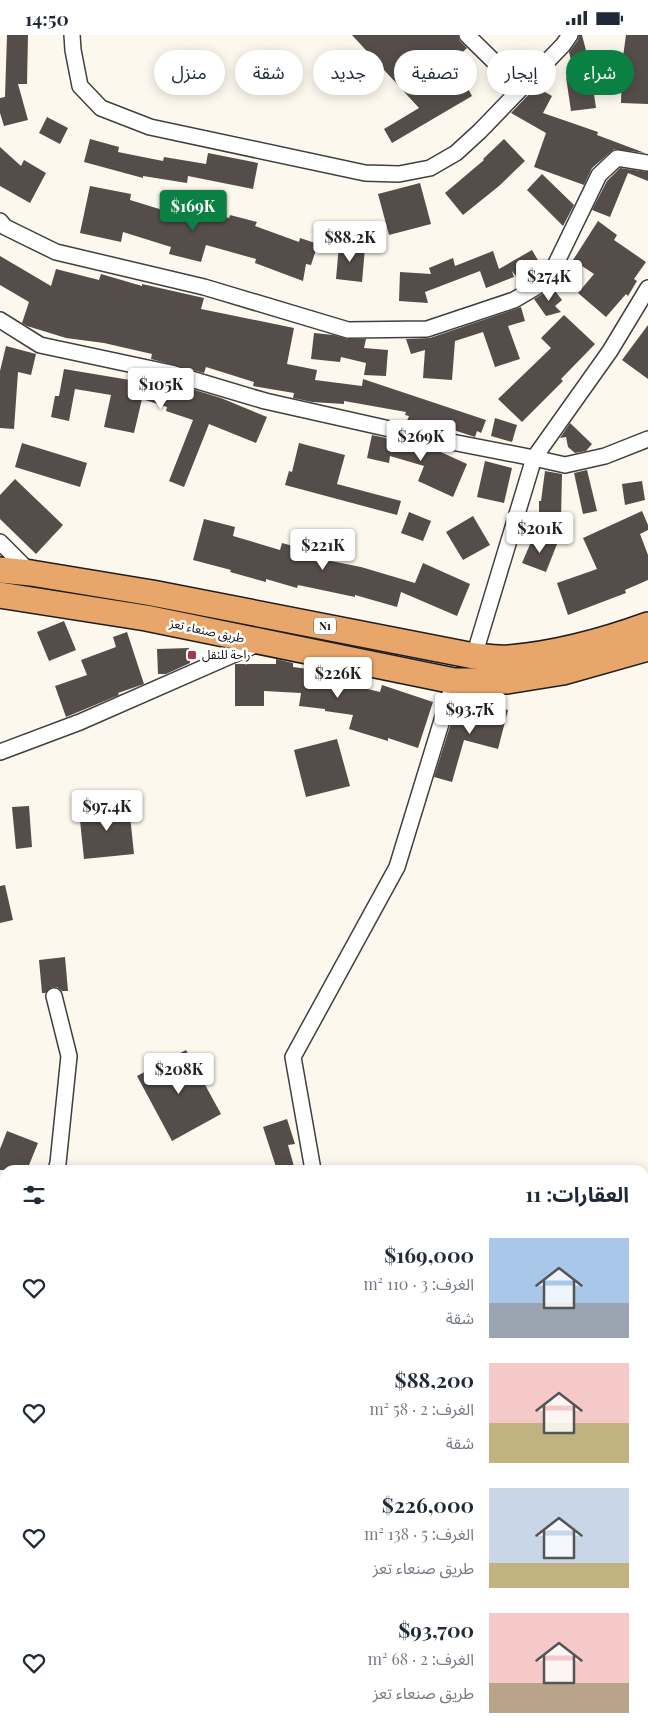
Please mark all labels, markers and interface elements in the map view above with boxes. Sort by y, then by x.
text: 14:50 [25,5,69,31]
chip: منزل [154,50,225,95]
chip: شقة [235,50,303,95]
chip: جديد [313,50,384,95]
chip: تصفية [394,50,477,95]
chip: إيجار [487,50,556,95]
chip: شراء [566,50,634,95]
pin: $169K [158,189,228,232]
text: $169K [171,195,215,216]
pin: $88.2K [309,221,391,263]
text: $88.2K [324,226,376,247]
pin: $274K [514,259,584,302]
text: $274K [527,265,571,286]
pin: $105K [126,367,196,410]
text: $105K [139,373,183,394]
pin: $269K [386,419,456,462]
text: $269K [398,425,444,446]
pin: $201K [505,511,575,554]
text: $201K [517,517,563,538]
pin: $221K [288,529,358,571]
text: $221K [301,534,345,555]
street label: طريق صنعاء تعز [167,614,246,647]
road number: N1 [314,617,336,635]
place label: راحة للنقل [202,646,250,662]
marker: راحة للنقل [186,649,198,661]
pin: $226K [303,657,373,699]
text: $226K [315,662,361,683]
pin: $93.7K [429,693,511,735]
text: $93.7K [446,698,494,719]
pin: $97.4K [66,789,148,832]
text: $97.4K [83,795,131,816]
pin: $208K [144,1053,214,1095]
text: $208K [155,1058,203,1079]
text: العقارات: 11 [525,1179,629,1207]
icon: filters [20,1181,48,1209]
text: $169,000 [384,1240,474,1268]
icon: home [529,1258,589,1318]
text: الغرف: 3 · 110 m² [363,1273,474,1294]
icon: heart [20,1274,48,1302]
text: شقة [446,1307,474,1328]
text: $88,200 [395,1365,474,1393]
icon: home [529,1383,589,1443]
text: الغرف: 2 · 58 m² [369,1398,474,1419]
icon: heart [20,1399,48,1427]
text: شقة [446,1432,474,1453]
text: $226,000 [382,1490,474,1518]
icon: home [529,1508,589,1568]
text: الغرف: 5 · 138 m² [364,1523,474,1544]
icon: heart [20,1524,48,1552]
text: طريق صنعاء تعز [373,1557,474,1578]
text: $93,700 [398,1615,474,1643]
icon: home [529,1633,589,1693]
text: الغرف: 2 · 68 m² [368,1648,474,1669]
icon: heart [20,1649,48,1677]
text: طريق صنعاء تعز [373,1682,474,1703]

